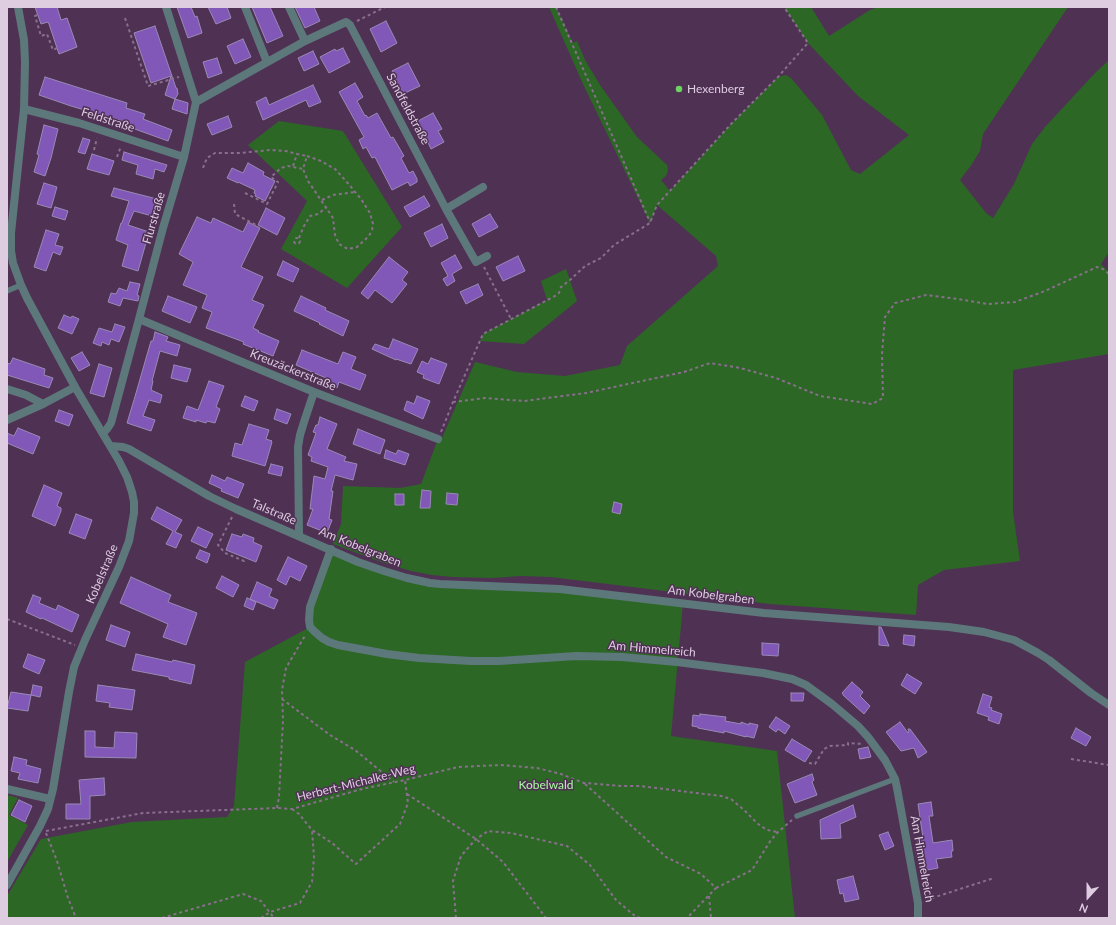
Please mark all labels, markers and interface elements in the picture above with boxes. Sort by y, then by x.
street label: Sandfeldstraße [383,71,433,147]
place label: Hexenberg [687,82,744,96]
marker: Hexenberg [674,84,684,94]
street label: Feldstraße [80,105,136,135]
street label: Flurstraße [140,190,168,246]
street label: Kreuzäckerstraße [248,346,338,394]
street label: Talstraße [249,496,299,528]
street label: Am Kobelgraben [317,524,403,570]
street label: Kobelstraße [83,542,121,606]
street label: Am Kobelgraben [667,583,755,607]
street label: Am Himmelreich [608,638,696,660]
street label: Herbert-Michalke-Weg [295,761,417,805]
park label: Kobelwald [518,778,574,792]
street label: Am Himmelreich [907,815,937,903]
north arrow [1068,877,1108,917]
text: N [1077,901,1090,916]

